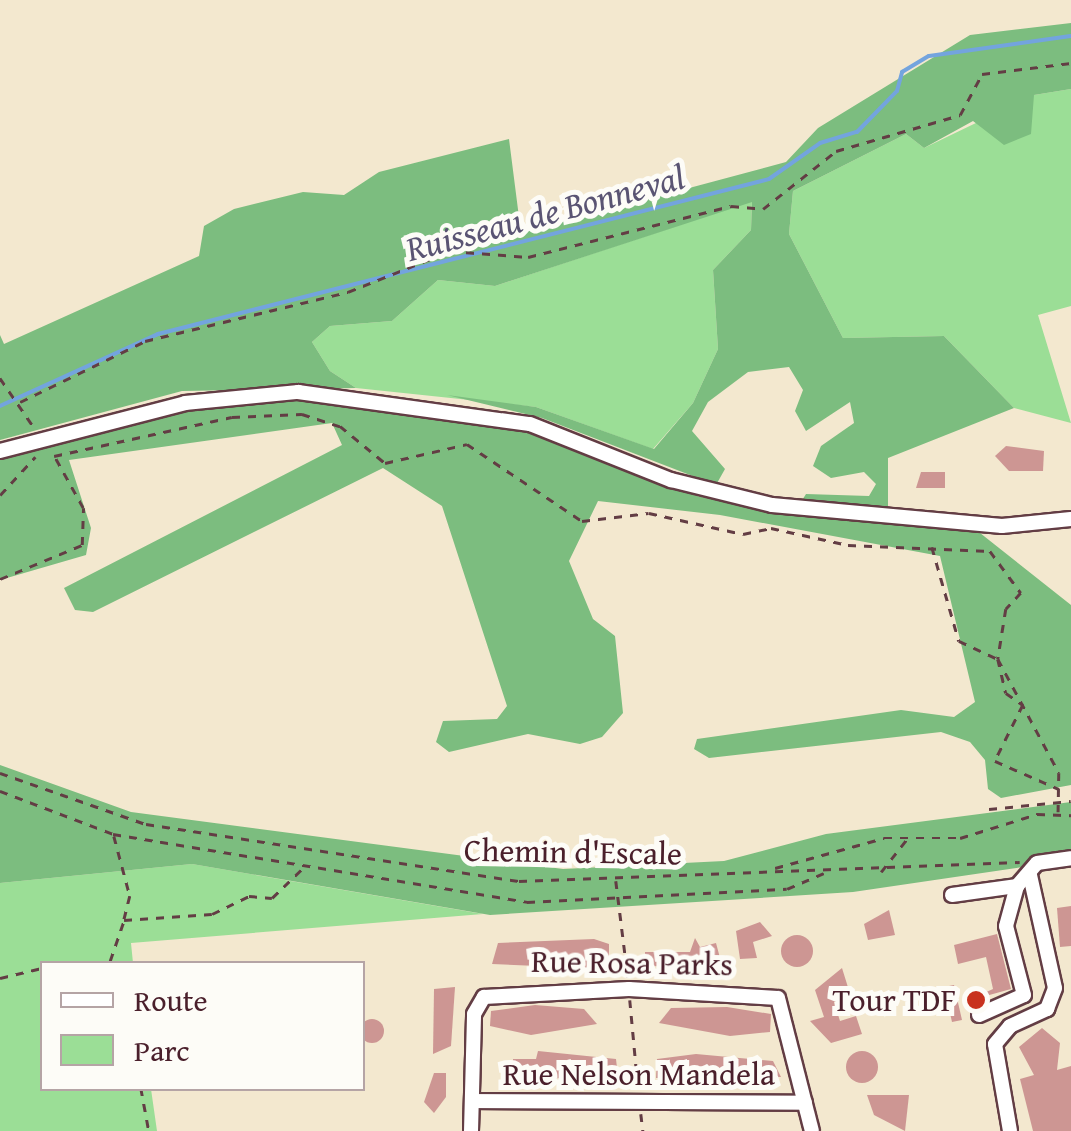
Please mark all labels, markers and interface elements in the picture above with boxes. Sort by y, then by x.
water label: Ruisseau de Bonneval [401,156,689,270]
street label: Chemin d'Escale [464,831,682,873]
street label: Rue Rosa Parks [531,942,733,984]
legend [40,961,365,1091]
text: Route [134,978,207,1022]
place label: Tour TDF [832,981,956,1019]
marker: Tour TDF [965,989,987,1011]
text: Parc [134,1028,190,1072]
street label: Rue Nelson Mandela [503,1055,775,1093]

